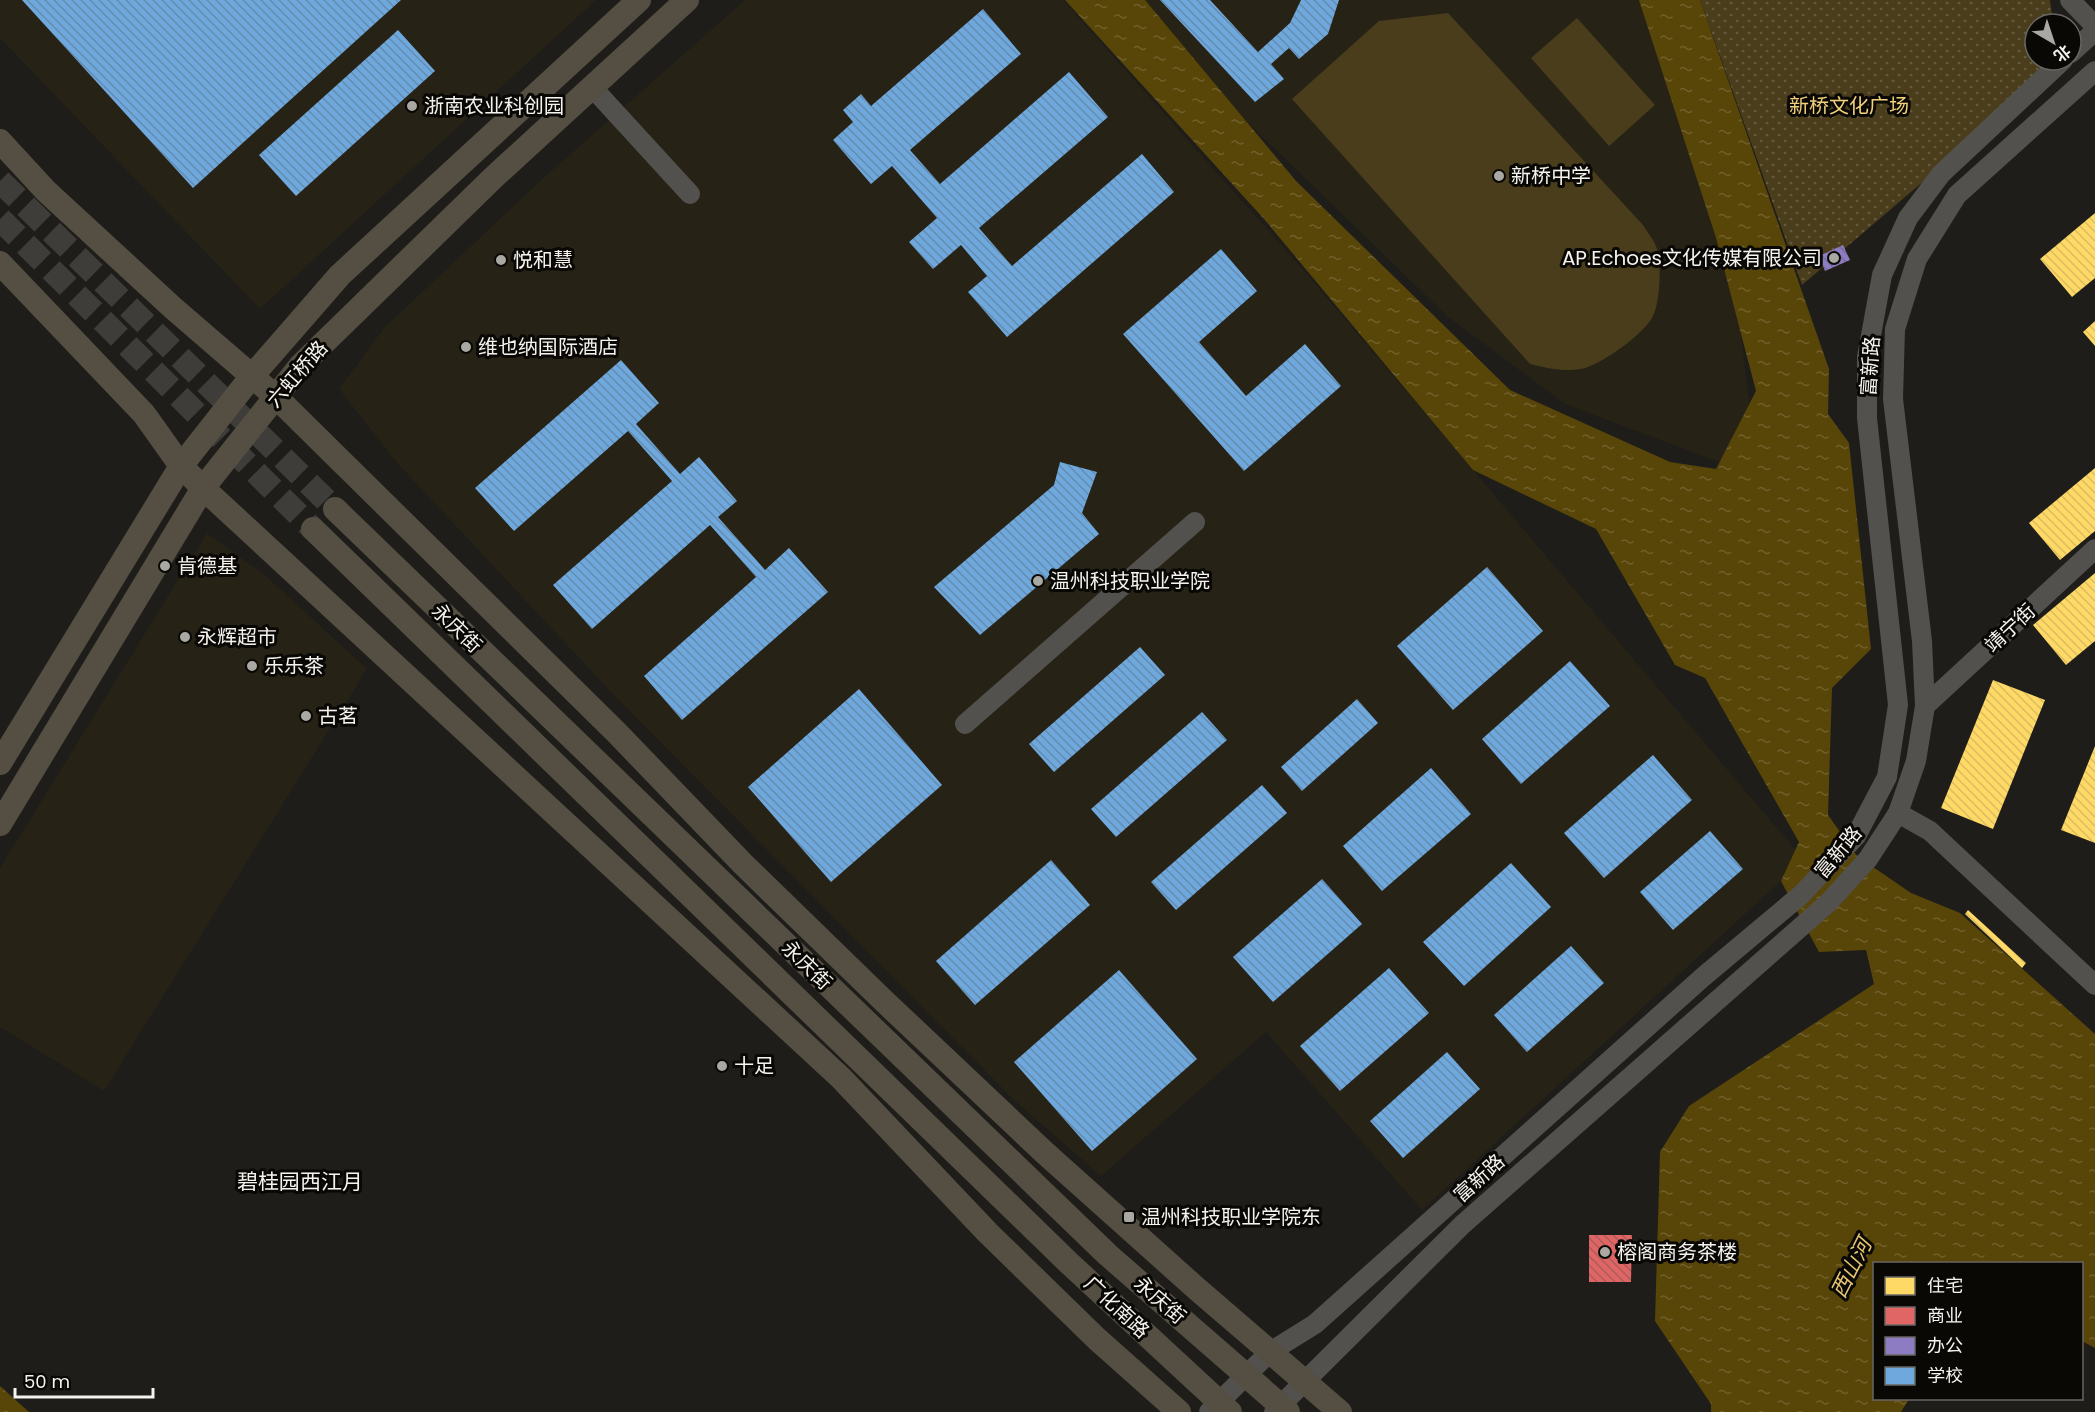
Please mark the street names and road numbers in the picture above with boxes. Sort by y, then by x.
street label: 六虹桥路 [260,335,334,413]
street label: 富新路 [1854,335,1886,397]
street label: 永庆街 [426,597,488,659]
street label: 靖宁街 [1979,597,2041,659]
street label: 富新路 [1808,820,1868,884]
street label: 永庆街 [776,934,838,996]
street label: 富新路 [1447,1148,1511,1208]
street label: 广化南路 [1078,1269,1156,1345]
street label: 永庆街 [1128,1270,1192,1330]

